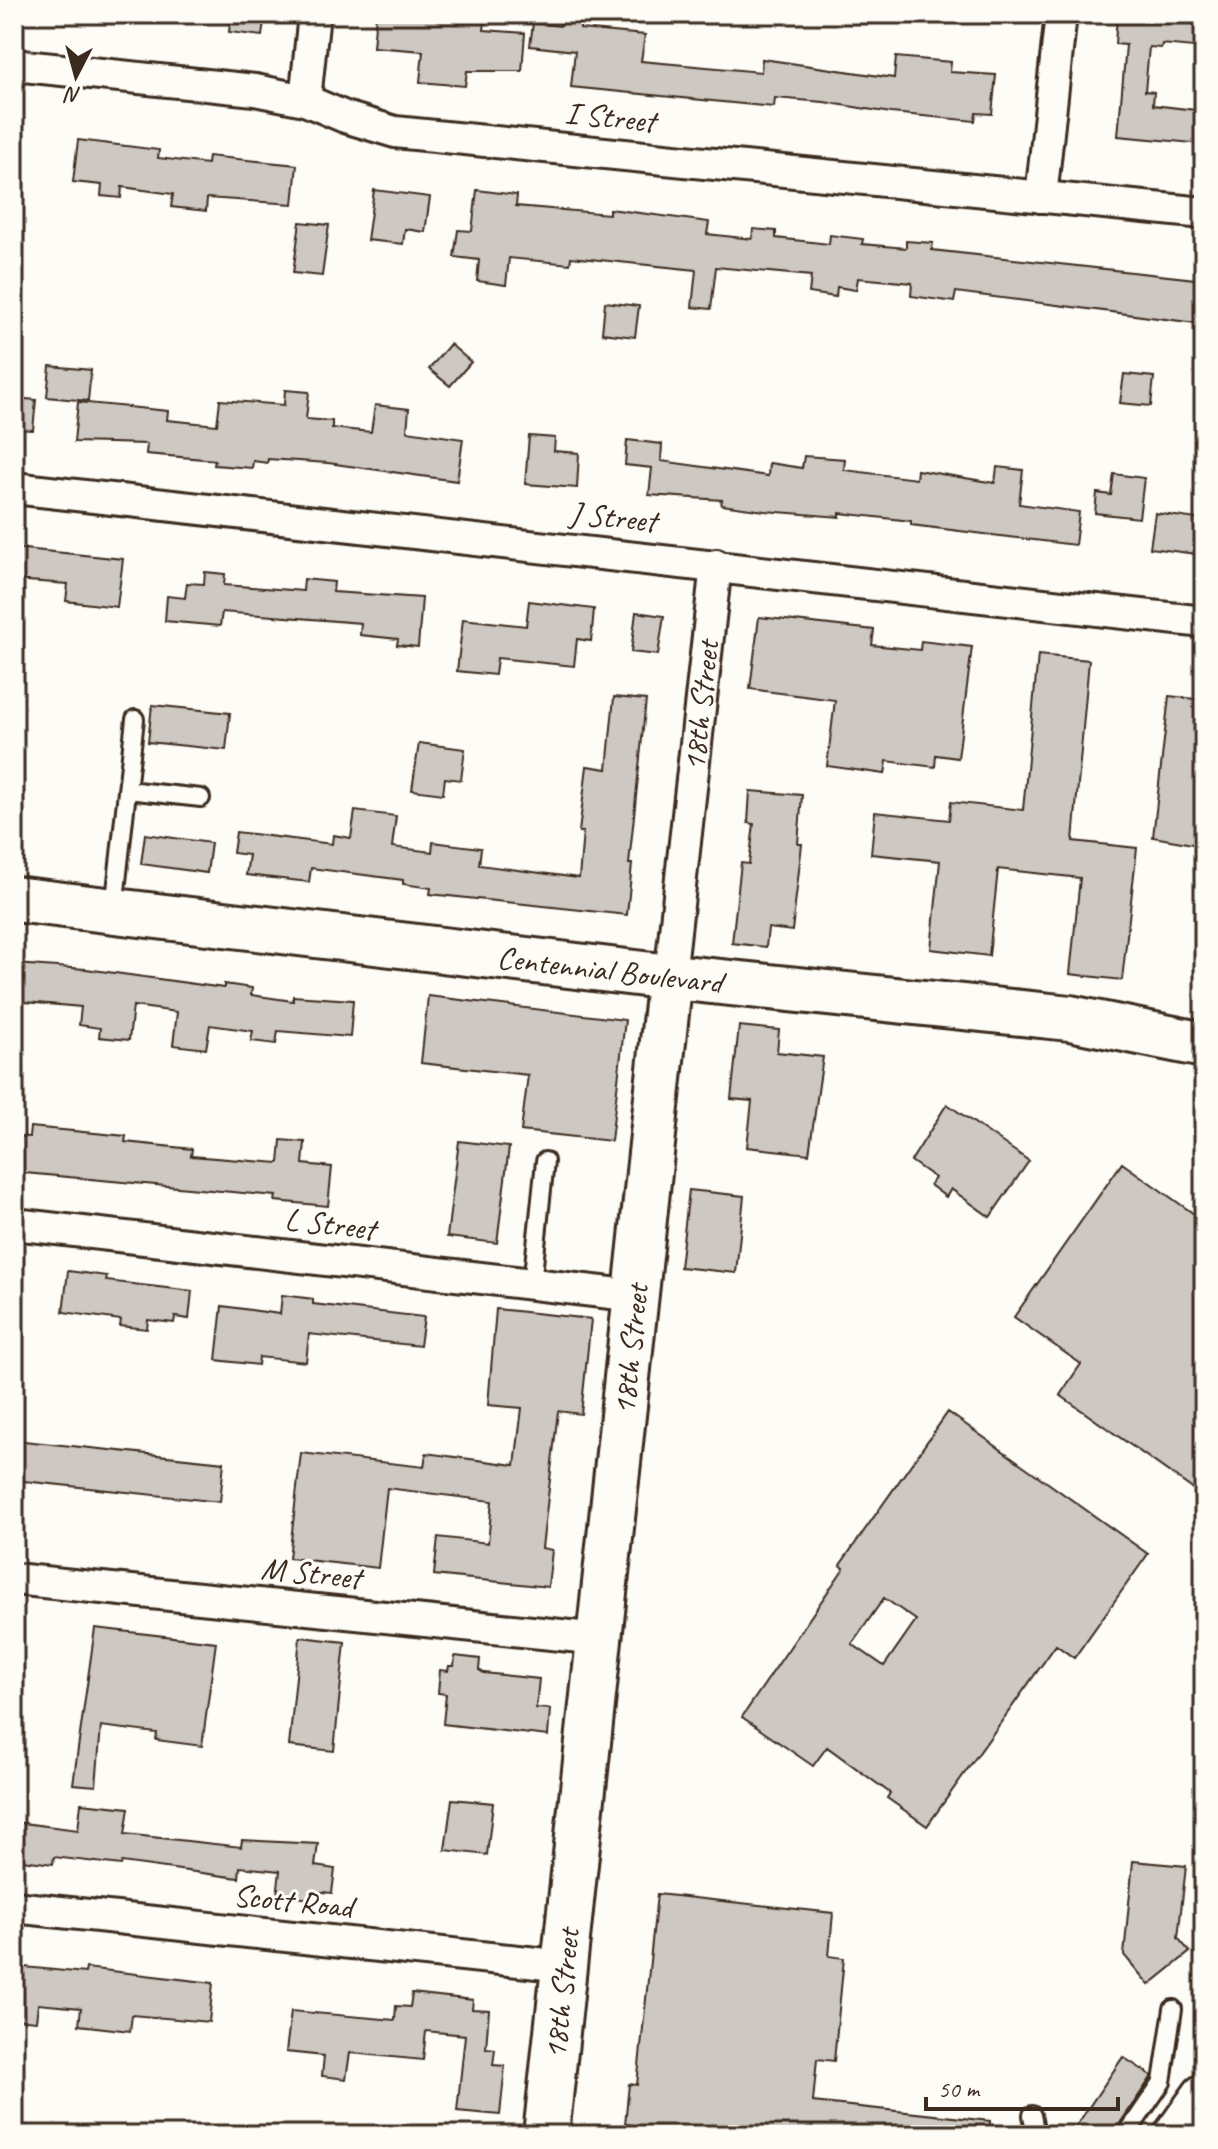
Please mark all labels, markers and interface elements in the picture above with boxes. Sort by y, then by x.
north arrow [36,36,116,116]
text: N [62,80,82,110]
street label: I Street [563,92,661,143]
street label: J Street [566,492,663,542]
street label: 18th Street [673,635,728,773]
street label: Centennial Boulevard [495,936,729,1003]
street label: L Street [283,1198,382,1250]
street label: 18th Street [603,1279,658,1417]
street label: M Street [259,1547,367,1599]
street label: Scott Road [231,1874,359,1928]
street label: 18th Street [534,1923,589,2061]
scale bar [926,2061,1118,2111]
text: 50 m [938,2074,981,2104]

